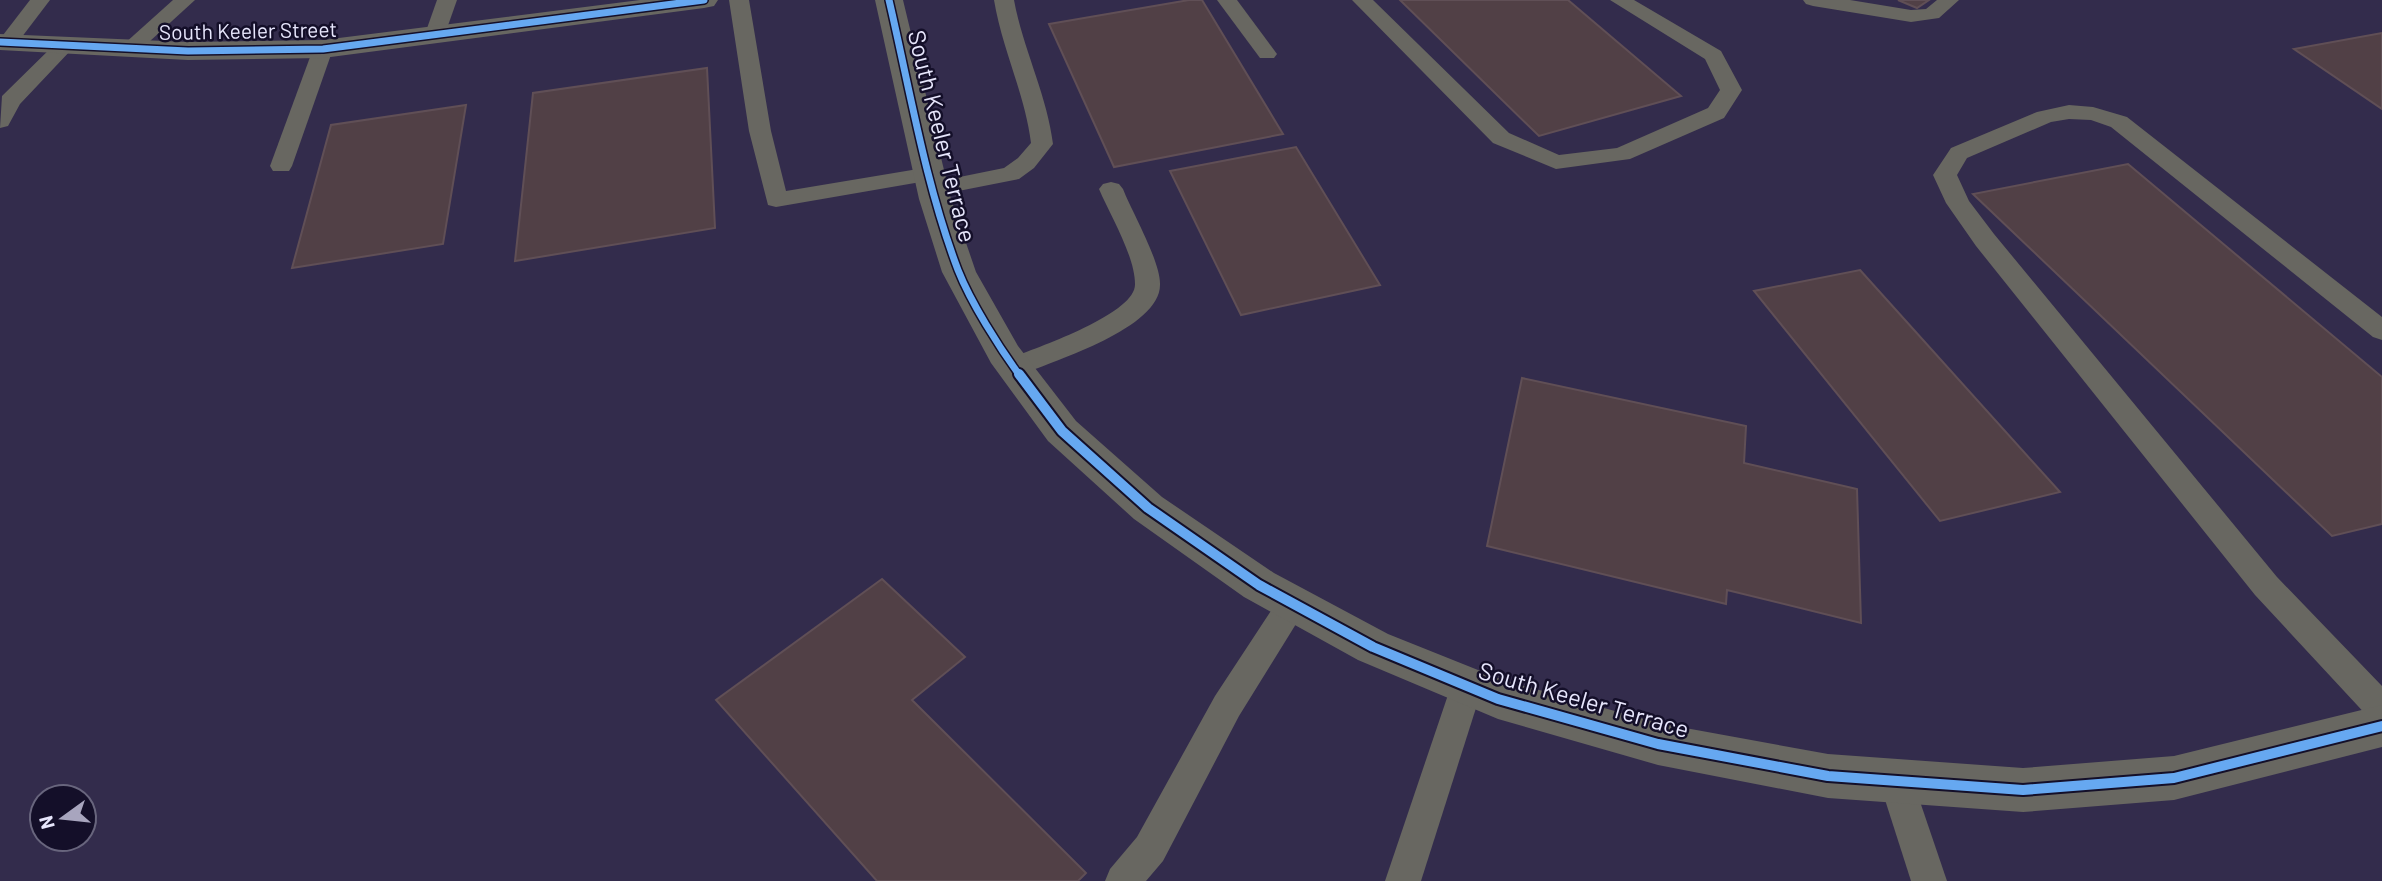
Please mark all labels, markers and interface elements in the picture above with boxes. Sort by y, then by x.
street label: South Keeler Street [159,16,337,44]
street label: South Keeler Terrace [903,27,983,245]
street label: South Keeler Terrace [1475,655,1693,743]
north arrow [28,783,98,853]
text: N [33,813,59,832]

